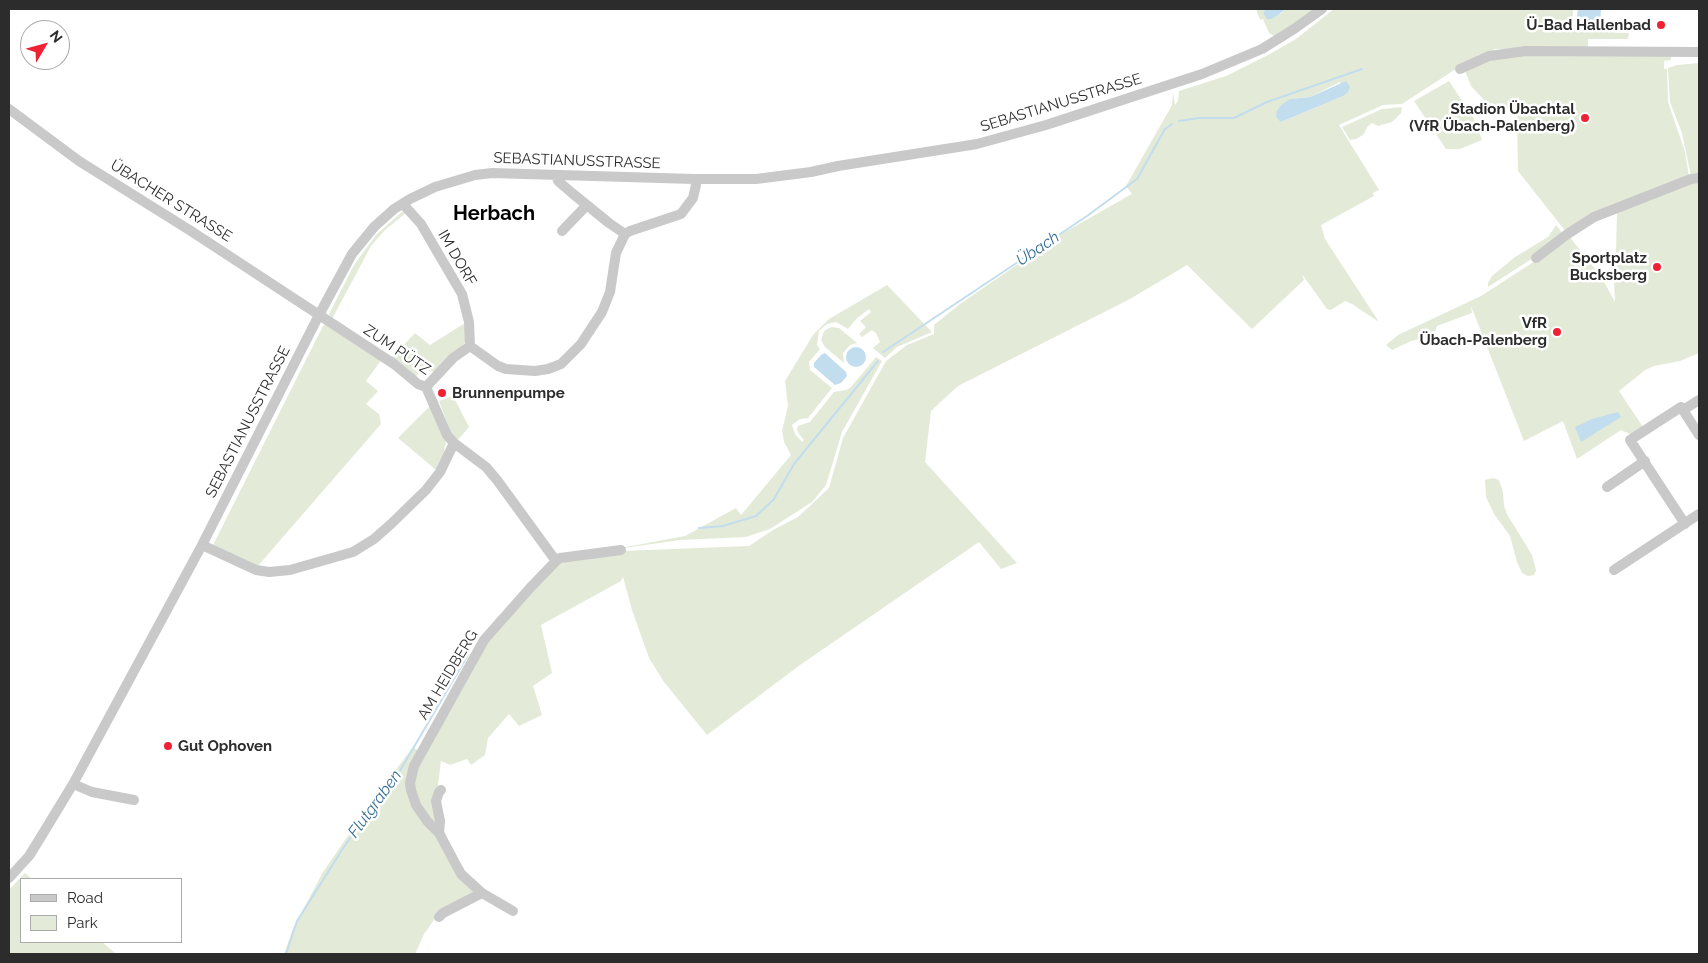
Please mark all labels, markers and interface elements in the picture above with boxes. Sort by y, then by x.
place label: Ü-Bad Hallenbad [1526,16,1651,34]
marker: Ü-Bad Hallenbad [1655,19,1667,31]
north arrow [20,20,70,70]
text: N [47,27,66,46]
street label: SEBASTIANUSSTRASSE [978,70,1144,136]
place label: Stadion Übachtal (VfR Übach-Palenberg) [1409,100,1575,135]
marker: Stadion Übachtal (VfR Übach-Palenberg) [1579,112,1591,124]
street label: SEBASTIANUSSTRASSE [493,149,661,173]
street label: ÜBACHER STRASSE [107,156,235,246]
district label: Herbach [453,202,535,226]
street label: IM DORF [434,227,480,289]
water label: Übach [1013,228,1063,270]
place label: Sportplatz Bucksberg [1570,249,1647,284]
marker: Sportplatz Bucksberg [1651,261,1663,273]
place label: VfR Übach-Palenberg [1420,314,1547,349]
street label: ZUM PÜTZ [360,321,434,379]
marker: VfR Übach-Palenberg [1551,326,1563,338]
street label: SEBASTIANUSSTRASSE [202,343,294,501]
place label: Brunnenpumpe [452,384,565,402]
marker: Brunnenpumpe [436,387,448,399]
street label: AM HEIDBERG [414,627,482,723]
place label: Gut Ophoven [178,737,272,755]
marker: Gut Ophoven [162,740,174,752]
water label: Flutgraben [344,767,406,841]
legend [20,878,182,943]
text: Road [67,889,103,907]
text: Park [67,914,98,932]

